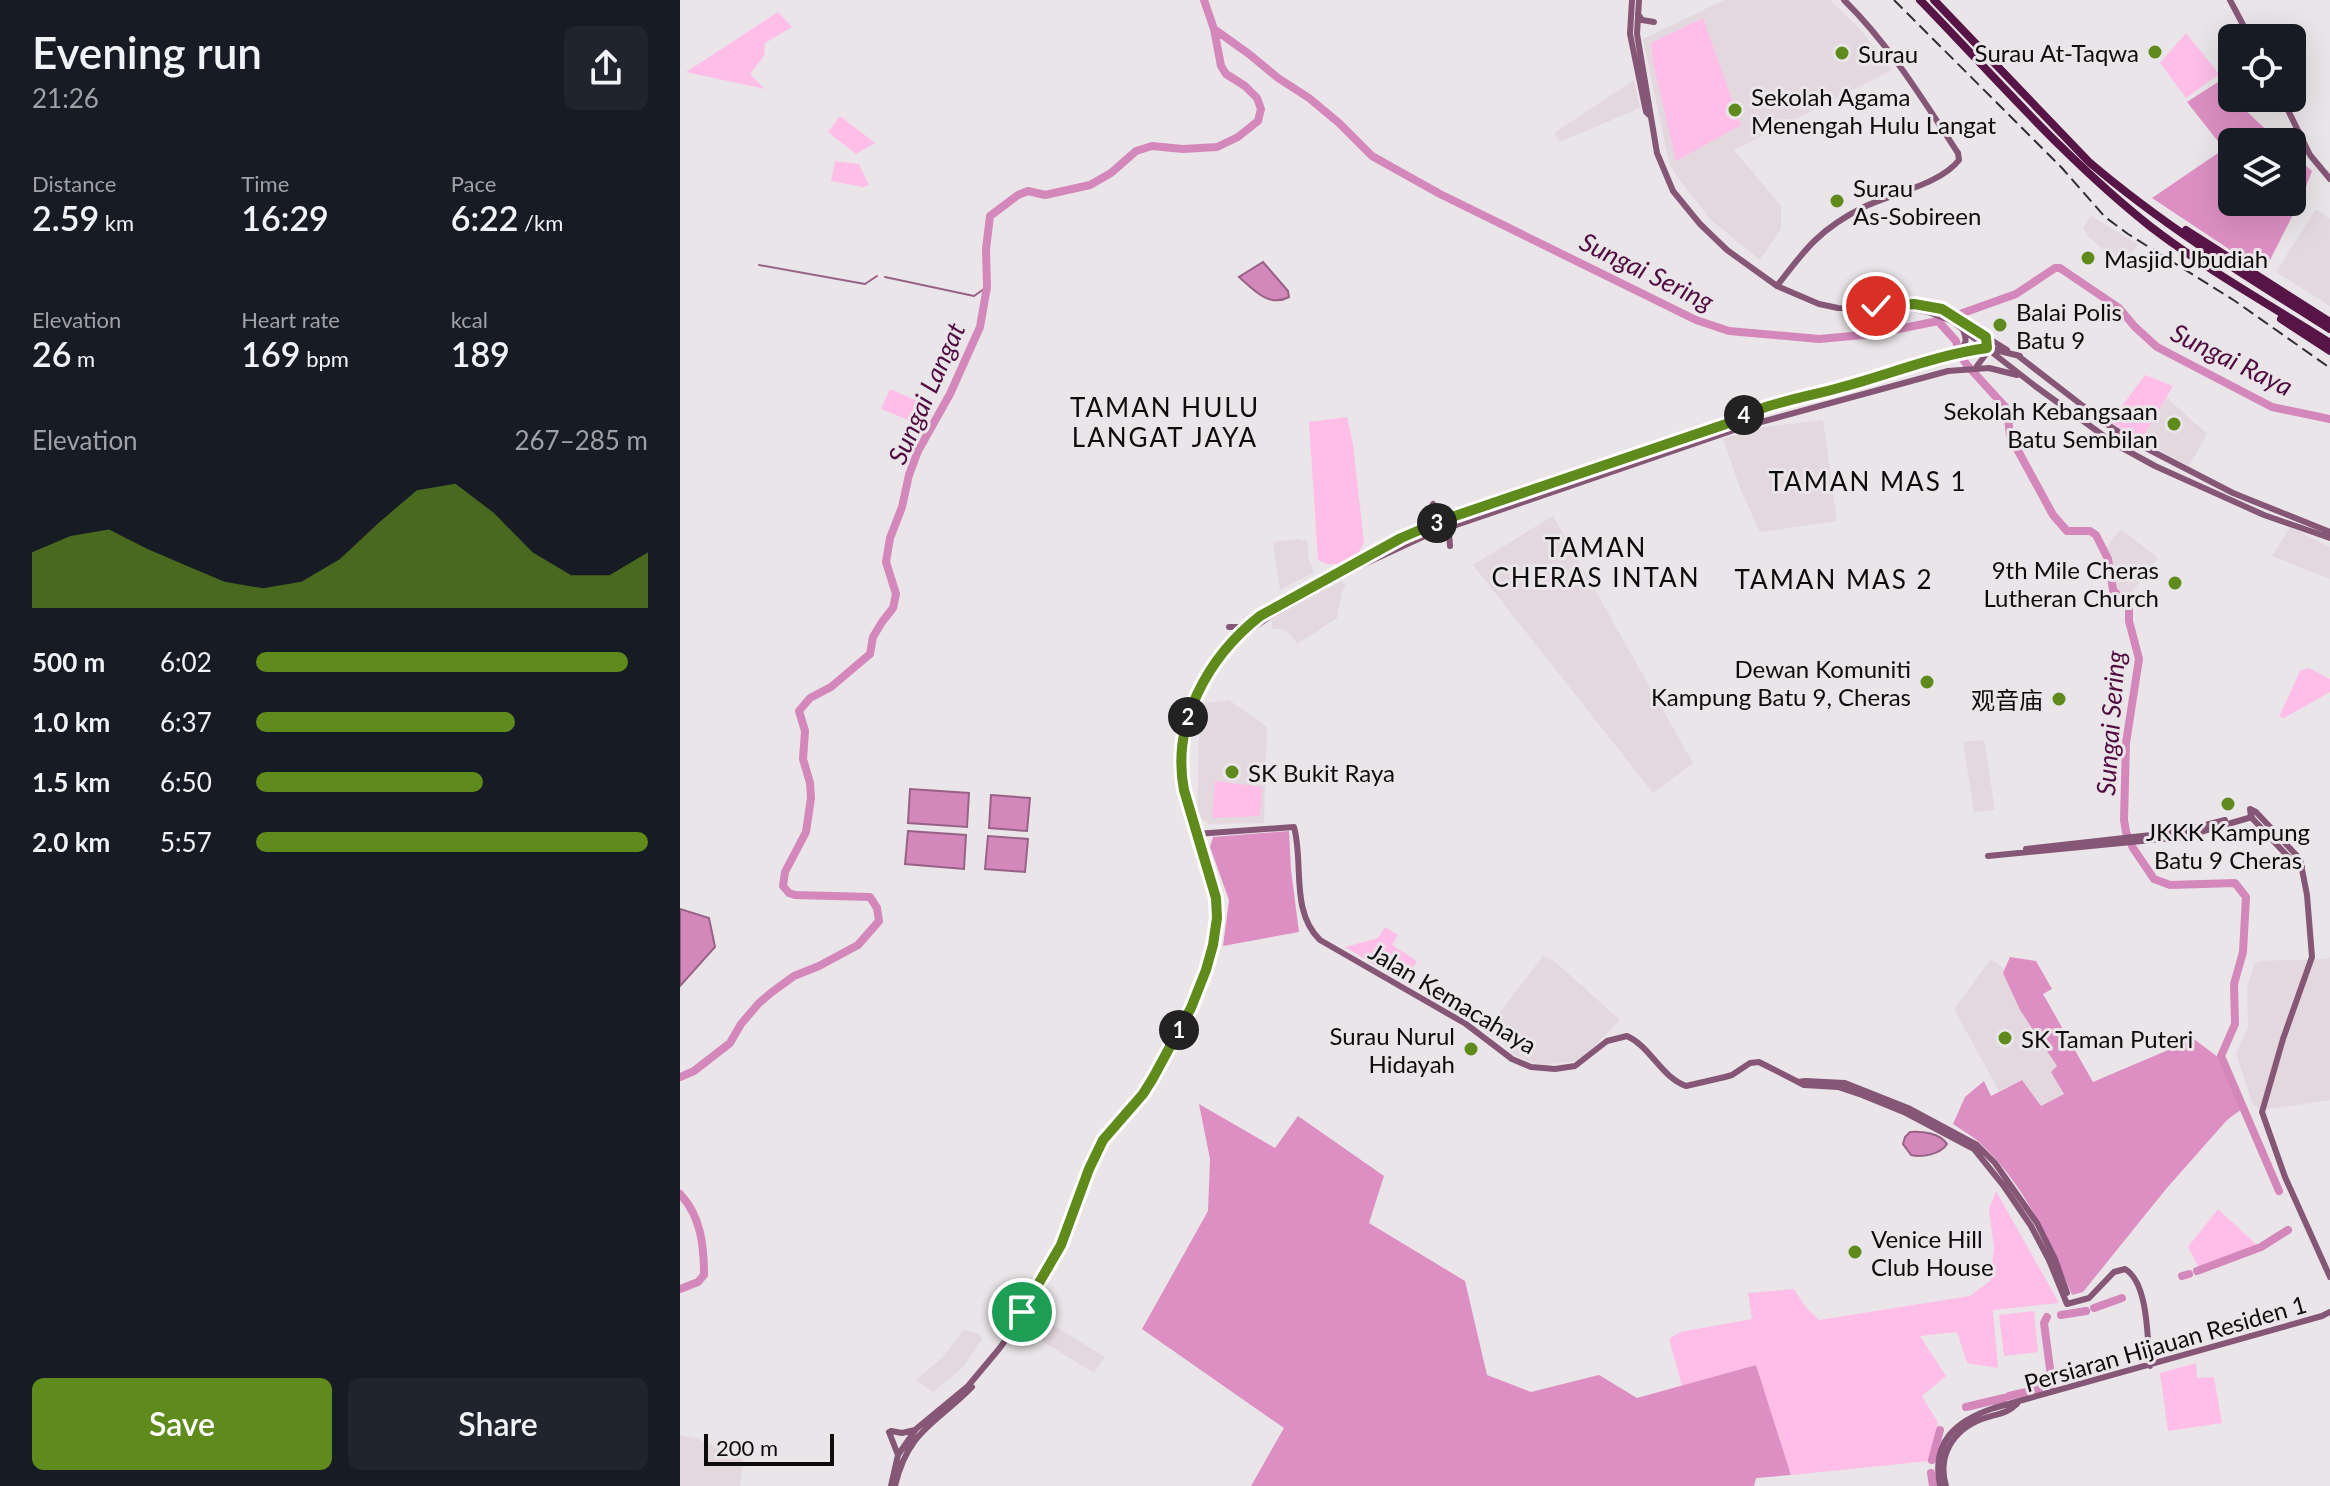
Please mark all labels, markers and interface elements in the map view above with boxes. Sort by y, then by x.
map controls [2218,24,2306,216]
button: locate [2218,24,2306,112]
text: Evening run [32,26,262,78]
button: share [564,26,648,110]
place label: Surau At-Taqwa [1975,38,2139,67]
place label: Surau [1858,39,1918,68]
marker: Surau At-Taqwa [2146,43,2164,61]
marker: Surau [1833,44,1851,62]
text: 21:26 [32,82,99,114]
place label: Sekolah Agama Menengah Hulu Langat [1751,82,1997,139]
marker: Sekolah Agama Menengah Hulu Langat [1726,101,1744,119]
button: layers [2218,128,2306,216]
text: Distance [32,170,116,197]
text: Time [241,170,289,197]
text: Pace [451,170,496,197]
place label: Surau As-Sobireen [1853,173,1981,230]
marker: Surau As-Sobireen [1828,192,1846,210]
text: 2.59 [32,197,99,238]
text: 16:29 [241,197,329,238]
text: 6:22 [451,197,518,238]
text: km [99,209,134,236]
text: /km [518,209,563,236]
water label: Sungai Sering [1575,225,1719,317]
place label: Masjid Ubudiah [2104,244,2268,273]
marker: Masjid Ubudiah [2079,249,2097,267]
pin [1842,272,1910,340]
icon: check [1854,284,1898,328]
place label: Balai Polis Batu 9 [2016,297,2122,354]
text: Elevation [32,306,121,333]
text: Heart rate [241,306,340,333]
text: kcal [451,306,488,333]
marker: Balai Polis Batu 9 [1991,316,2009,334]
water label: Sungai Raya [2166,316,2298,402]
water label: Sungai Langat [881,317,971,469]
text: 26 [32,333,71,374]
text: 169 [241,333,301,374]
text: 189 [451,333,510,374]
text: m [71,345,95,372]
text: bpm [301,345,349,372]
district label: TAMAN HULU LANGAT JAYA [1070,391,1260,453]
pin: 4 [1724,395,1764,435]
place label: Sekolah Kebangsaan Batu Sembilan [1944,396,2158,453]
text: 4 [1738,401,1750,428]
marker: Sekolah Kebangsaan Batu Sembilan [2165,415,2183,433]
text: Elevation [32,424,138,456]
text: 267–285 m [514,424,648,456]
district label: TAMAN MAS 1 [1769,465,1967,497]
pin: 3 [1417,503,1457,543]
text: 3 [1431,509,1443,536]
district label: TAMAN CHERAS INTAN [1491,531,1701,593]
place label: 9th Mile Cheras Lutheran Church [1983,555,2159,612]
district label: TAMAN MAS 2 [1735,563,1933,595]
marker: 9th Mile Cheras Lutheran Church [2166,574,2184,592]
text: 500 m [32,646,105,678]
text: 6:02 [160,646,212,678]
water label: Sungai Sering [2089,649,2131,796]
place label: Dewan Komuniti Kampung Batu 9, Cheras [1651,654,1911,711]
marker: Dewan Komuniti Kampung Batu 9, Cheras [1918,673,1936,691]
place label: 观音庙 [1971,685,2043,714]
marker: 观音庙 [2050,690,2068,708]
pin: 2 [1168,697,1208,737]
text: 2 [1182,703,1194,730]
text: 1.0 km [32,706,110,738]
text: 6:37 [160,706,212,738]
place label: SK Bukit Raya [1248,758,1395,787]
marker: SK Bukit Raya [1223,763,1241,781]
text: 1.5 km [32,766,110,798]
text: 6:50 [160,766,212,798]
marker: JKKK Kampung Batu 9 Cheras [2219,795,2237,813]
place label: JKKK Kampung Batu 9 Cheras [2146,817,2310,874]
text: 2.0 km [32,826,110,858]
text: 5:57 [160,826,212,858]
street label: Jalan Kemacahaya [1364,937,1542,1059]
pin: 1 [1159,1010,1199,1050]
text: 1 [1173,1016,1185,1043]
place label: Surau Nurul Hidayah [1330,1021,1455,1078]
place label: SK Taman Puteri [2021,1024,2193,1053]
marker: SK Taman Puteri [1996,1029,2014,1047]
marker: Surau Nurul Hidayah [1462,1040,1480,1058]
place label: Venice Hill Club House [1871,1224,1994,1281]
marker: Venice Hill Club House [1846,1243,1864,1261]
pin [988,1278,1056,1346]
street label: Persiaran Hijauan Residen 1 [2021,1289,2309,1397]
icon: arrive [1000,1290,1044,1334]
button: Save [32,1378,332,1470]
button: Share [348,1378,648,1470]
scale bar [704,1430,834,1466]
text: 200 m [716,1434,778,1461]

